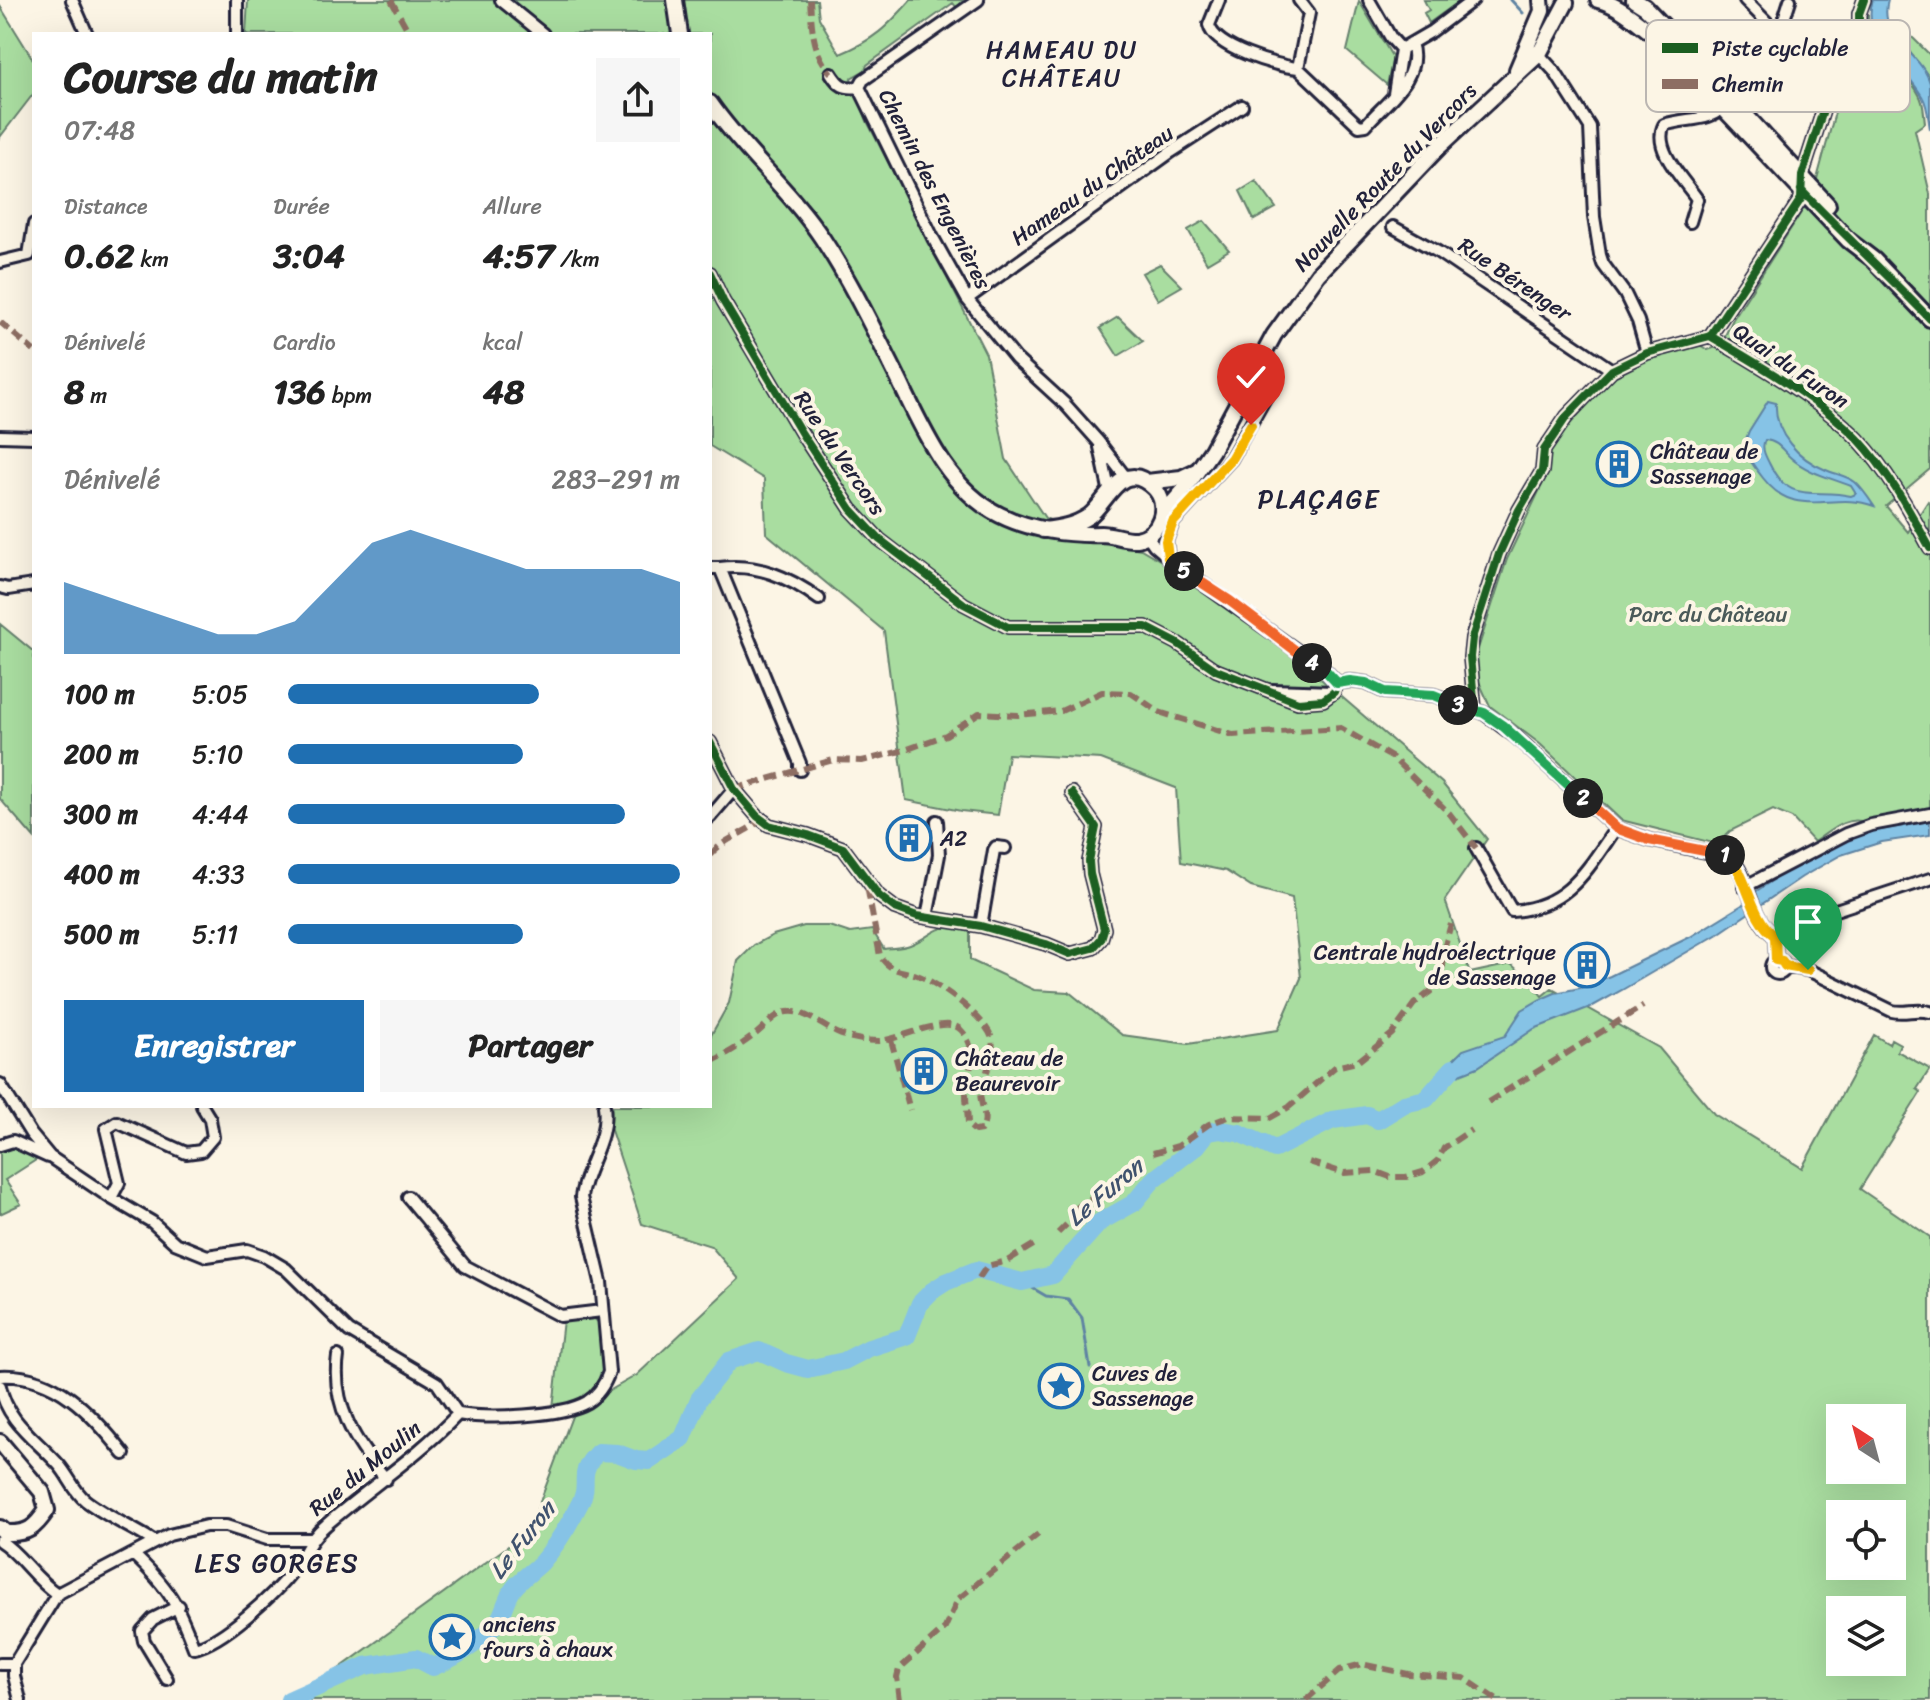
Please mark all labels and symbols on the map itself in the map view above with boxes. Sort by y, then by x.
legend [1646,20,1910,112]
district label: HAMEAU DU CHÂTEAU [986,29,1138,99]
text: Piste cyclable [1712,29,1849,68]
text: Chemin [1712,65,1784,104]
street label: Nouvelle Route du Vercors [1284,73,1486,281]
street label: Chemin des Engenières [868,82,1003,297]
street label: Hameau du Château [1002,114,1182,256]
street label: Rue Bérenger [1450,226,1582,333]
street label: Quai du Furon [1725,312,1857,420]
pin [1217,343,1285,425]
street label: Rue du Vercors [784,382,897,524]
place label: Château de Sassenage [1650,432,1759,496]
building icon: Château de Sassenage [1595,440,1643,488]
district label: PLAÇAGE [1258,476,1380,522]
pin: 5 [1164,551,1204,591]
park label: Parc du Château [1629,595,1787,634]
pin: 4 [1292,643,1332,683]
pin: 3 [1438,685,1478,725]
pin: 2 [1563,778,1603,818]
building icon: A2 [885,814,933,862]
place label: A2 [939,819,967,858]
pin: 1 [1705,835,1745,875]
pin [1774,888,1842,970]
place label: Centrale hydroélectrique de Sassenage [1314,933,1556,997]
building icon: Centrale hydroélectrique de Sassenage [1563,941,1611,989]
place label: Château de Beaurevoir [955,1039,1064,1103]
building icon: Château de Beaurevoir [900,1047,948,1095]
water label: Le Furon [1057,1145,1155,1237]
place label: Cuves de Sassenage [1092,1354,1194,1418]
place icon: Cuves de Sassenage [1037,1362,1085,1410]
north arrow [1826,1404,1906,1484]
street label: Rue du Moulin [300,1410,430,1526]
water label: Le Furon [478,1489,568,1588]
district label: LES GORGES [194,1540,360,1586]
place label: anciens fours à chaux [483,1605,614,1669]
place icon: anciens fours à chaux [428,1613,476,1661]

